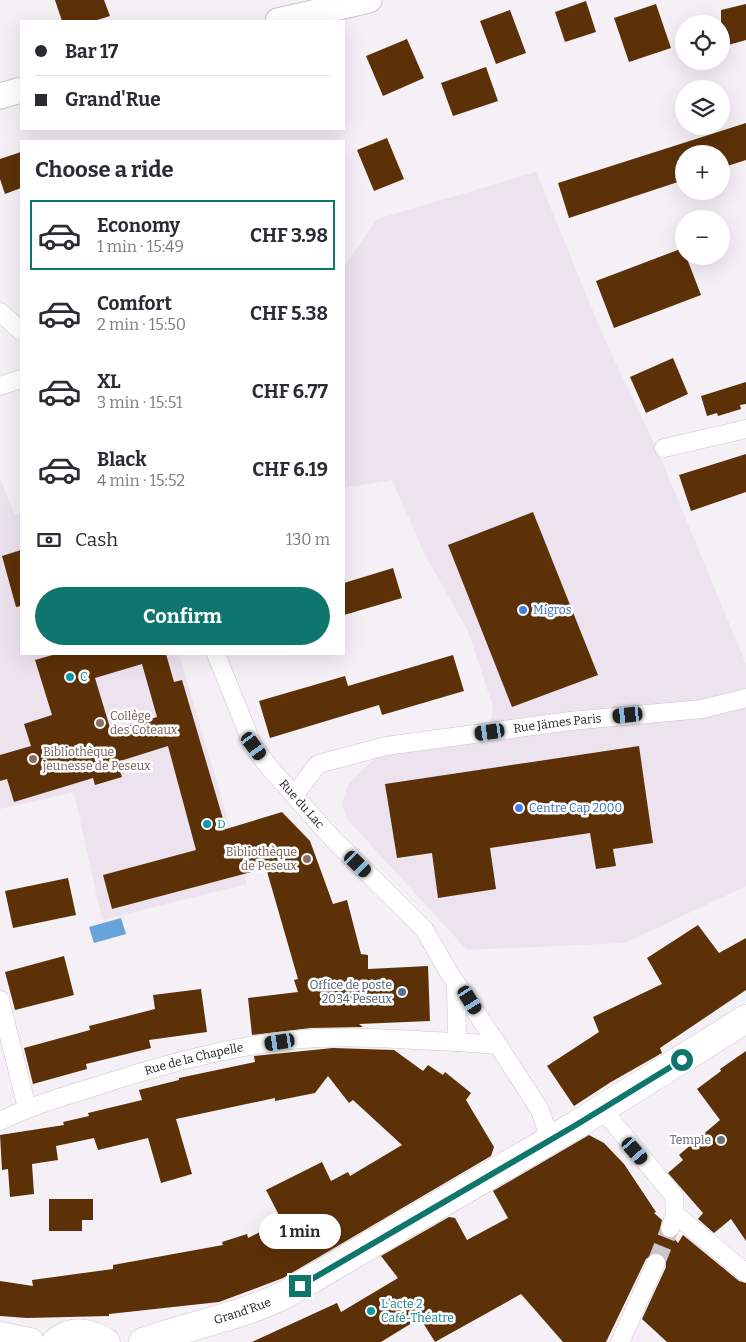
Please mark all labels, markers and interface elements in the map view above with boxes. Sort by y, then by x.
map controls [675,15,730,265]
button: locate [675,15,730,70]
text: Bar 17 [65,40,118,63]
button: layers [675,80,730,135]
text: Grand'Rue [65,88,161,111]
button: + [675,145,730,200]
text: Choose a ride [35,156,174,183]
button: − [675,210,730,265]
icon: car [37,213,82,258]
text: Economy [97,214,180,237]
text: CHF 3.98 [250,224,328,247]
text: 1 min · 15:49 [97,237,184,256]
icon: car [37,291,82,336]
text: Comfort [97,292,172,315]
text: CHF 5.38 [250,302,328,325]
text: 2 min · 15:50 [97,315,186,334]
icon: car [37,369,82,414]
text: XL [97,370,121,393]
text: CHF 6.77 [252,380,328,403]
text: 3 min · 15:51 [97,393,183,412]
icon: car [37,447,82,492]
text: Black [97,448,147,471]
text: CHF 6.19 [252,458,328,481]
text: 4 min · 15:52 [97,471,185,490]
icon: cash [35,526,63,554]
text: Cash [75,528,118,551]
text: 130 m [286,530,330,549]
button: Confirm [35,587,330,645]
place label: Migros [533,603,572,617]
marker: Migros [517,604,529,616]
place label: C [80,670,88,684]
marker: C [64,671,76,683]
car [612,706,643,724]
place label: Collège des Coteaux [110,709,178,737]
street label: Rue Jämes Paris [512,711,602,736]
marker: Collège des Coteaux [94,717,106,729]
car [474,722,505,742]
car [239,729,268,763]
place label: Bibliothèque jeunesse de Peseux [42,745,151,773]
marker: Bibliothèque jeunesse de Peseux [27,753,39,765]
street label: Rue du Lac [276,777,327,831]
place label: Centre Cap 2000 [529,801,622,815]
marker: Centre Cap 2000 [513,802,525,814]
place label: D [217,817,226,831]
marker: D [201,818,213,830]
place label: Bibliothèque de Peseux [226,845,297,873]
car [341,848,374,880]
marker: Bibliothèque de Peseux [301,853,313,865]
place label: Office de poste 2034 Peseux [310,978,392,1006]
car [455,983,484,1017]
marker: Office de poste 2034 Peseux [396,986,408,998]
car [264,1032,295,1052]
street label: Rue de la Chapelle [143,1040,244,1078]
route start [671,1049,693,1071]
place label: Temple [669,1133,711,1147]
marker: Temple [715,1134,727,1146]
car [619,1135,650,1167]
callout: 1 min [259,1214,341,1248]
text: 1 min [280,1222,320,1241]
route end [289,1275,311,1297]
street label: Grand'Rue [212,1295,273,1327]
place label: L'acte 2 Café-Théatre [381,1297,454,1325]
marker: L'acte 2 Café-Théatre [365,1305,377,1317]

